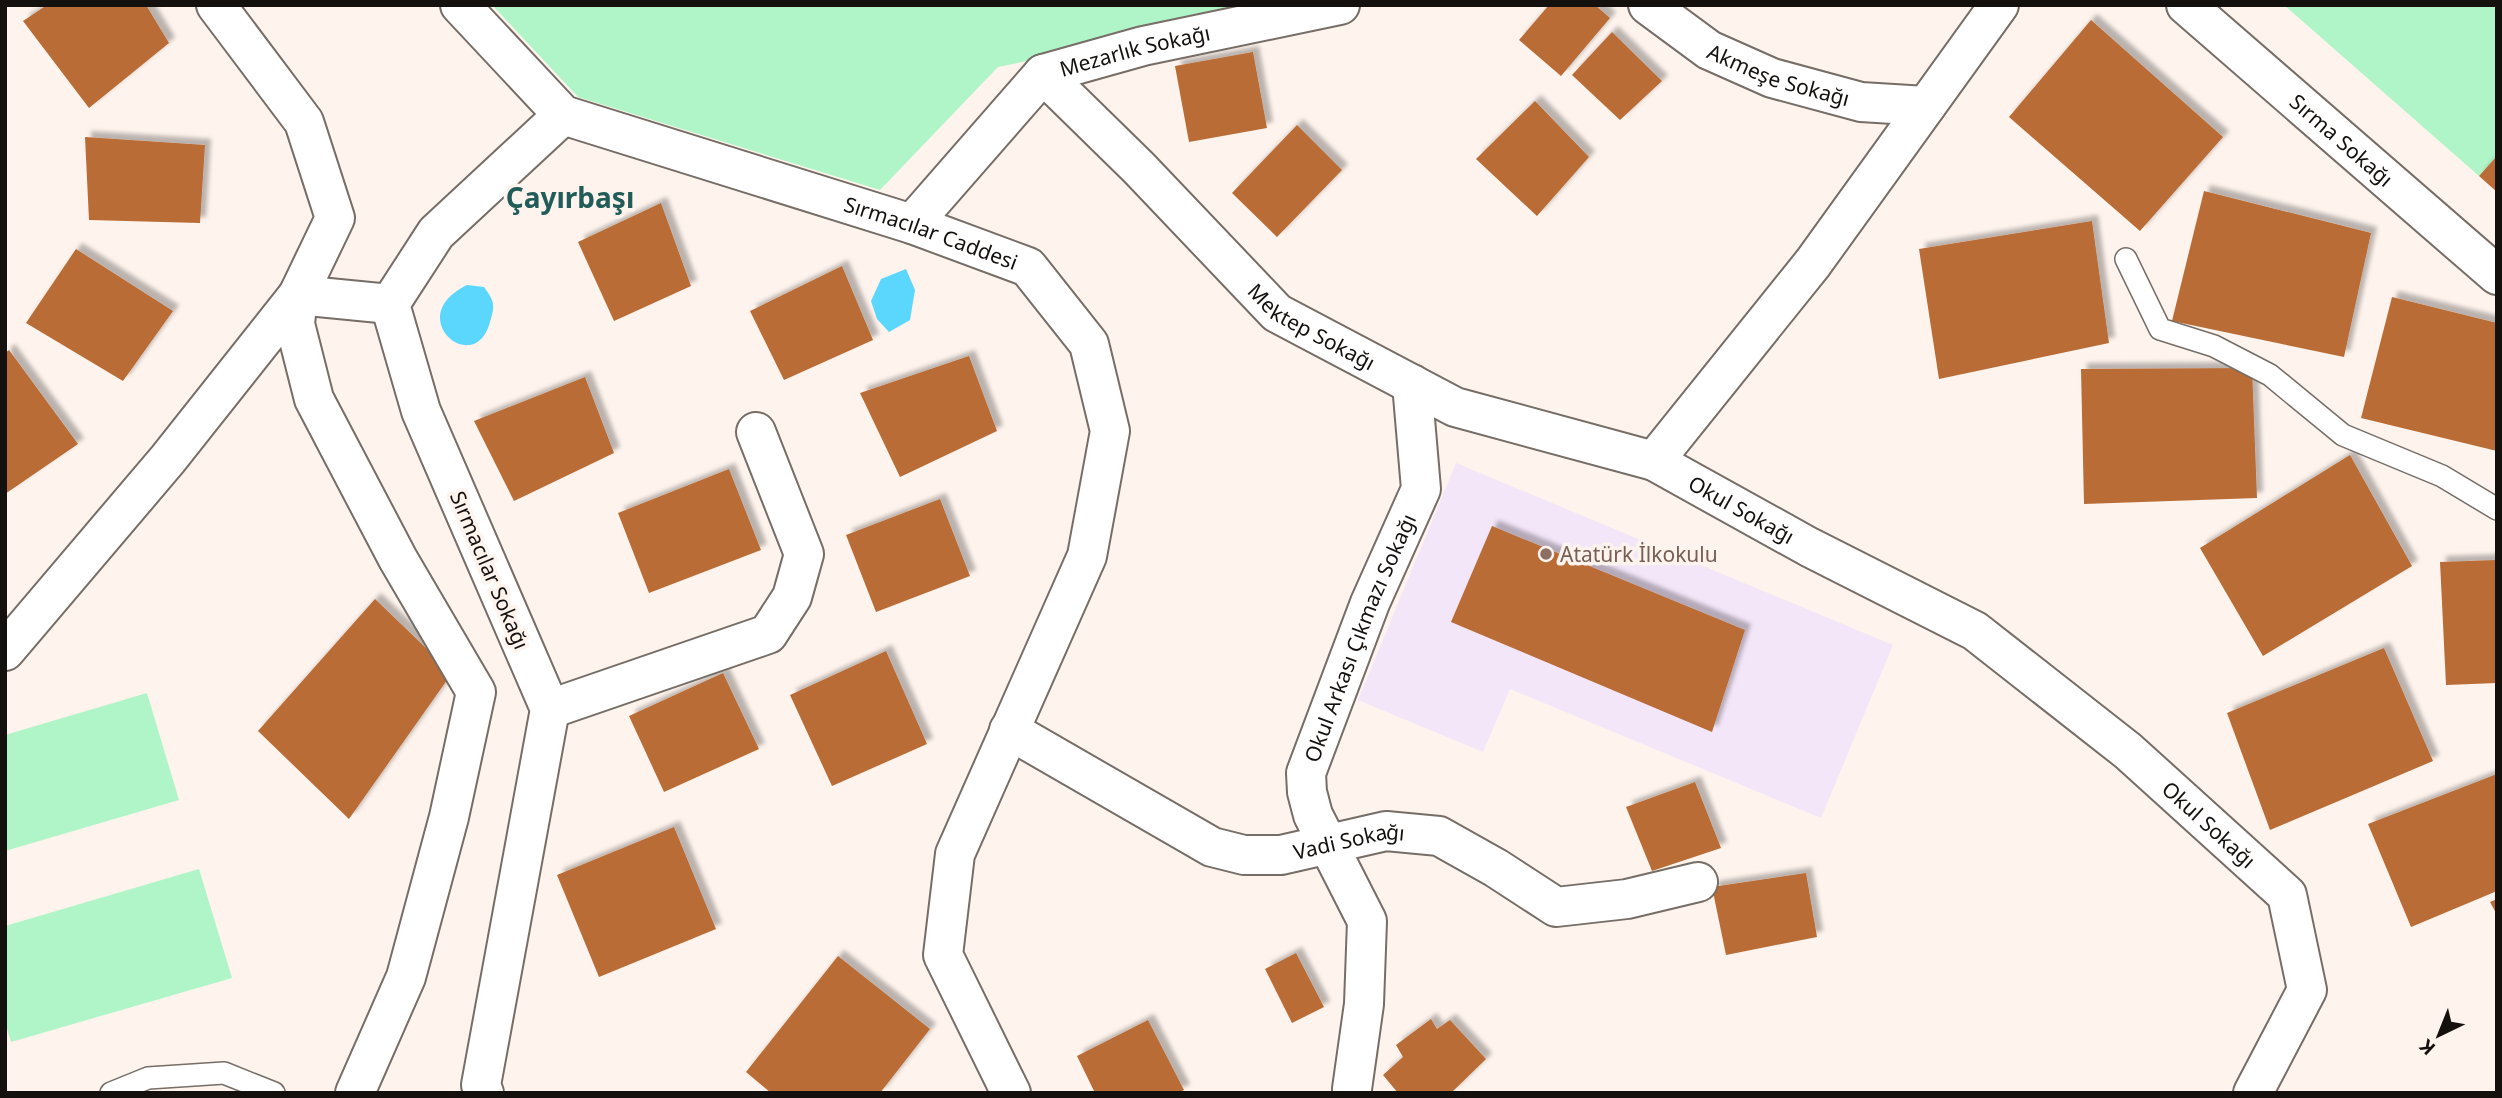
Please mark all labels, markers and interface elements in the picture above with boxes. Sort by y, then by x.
street label: Mezarlık Sokağı [1056,18,1213,83]
street label: Akmeşe Sokağı [1703,37,1853,112]
street label: Sırma Sokağı [2284,87,2399,193]
district label: Çayırbaşı [506,178,634,216]
street label: Sırmacılar Caddesi [841,190,1022,276]
street label: Mektep Sokağı [1242,277,1380,376]
street label: Okul Sokağı [1683,469,1799,550]
street label: Sırmacılar Sokağı [444,487,536,653]
street label: Okul Arkası Çıkmazı Sokağı [1297,509,1422,766]
place label: Atatürk İlkokulu [1560,540,1718,568]
marker: Atatürk İlkokulu [1538,546,1554,562]
street label: Okul Sokağı [2156,775,2262,874]
street label: Vadi Sokağı [1291,817,1406,866]
north arrow [2404,1000,2474,1070]
text: K [2414,1033,2441,1061]

